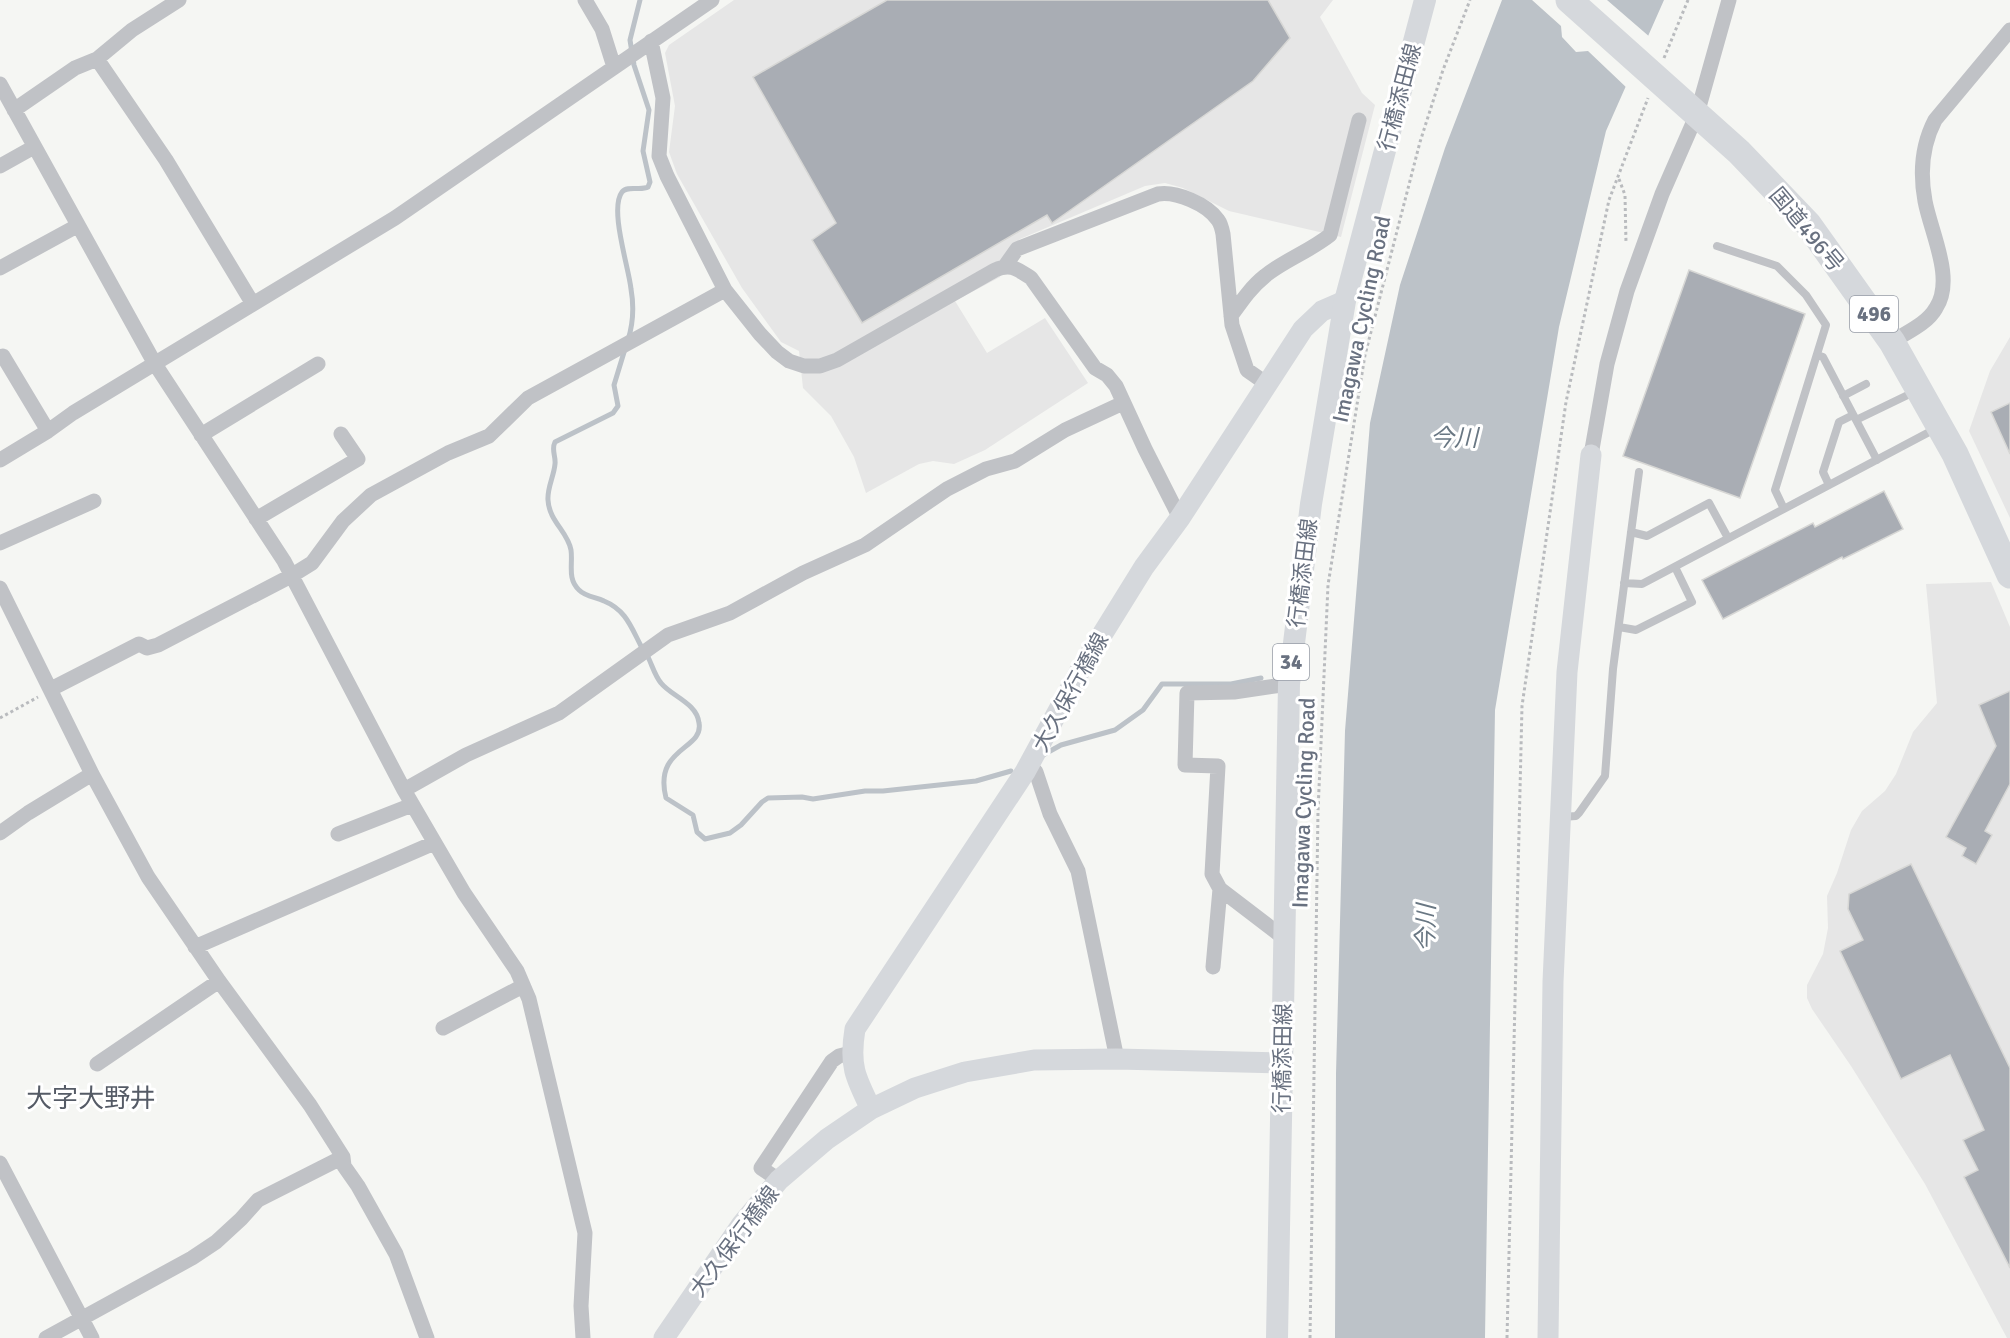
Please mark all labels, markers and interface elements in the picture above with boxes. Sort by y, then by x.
street label: 行橋添田線 [1372,41,1427,154]
street label: 国道496号 [1764,182,1850,277]
street label: Imagawa Cycling Road [1326,213,1397,425]
road number: 496 [1850,296,1898,332]
water label: 今川 [1430,423,1481,453]
street label: 行橋添田線 [1282,517,1323,629]
street label: 大久保行橋線 [1027,628,1114,757]
road number: 34 [1273,644,1309,680]
street label: Imagawa Cycling Road [1286,697,1321,909]
water label: 今川 [1411,901,1441,952]
street label: 行橋添田線 [1268,1003,1297,1113]
district label: 大字大野井 [26,1083,156,1115]
street label: 大久保行橋線 [684,1180,785,1302]

